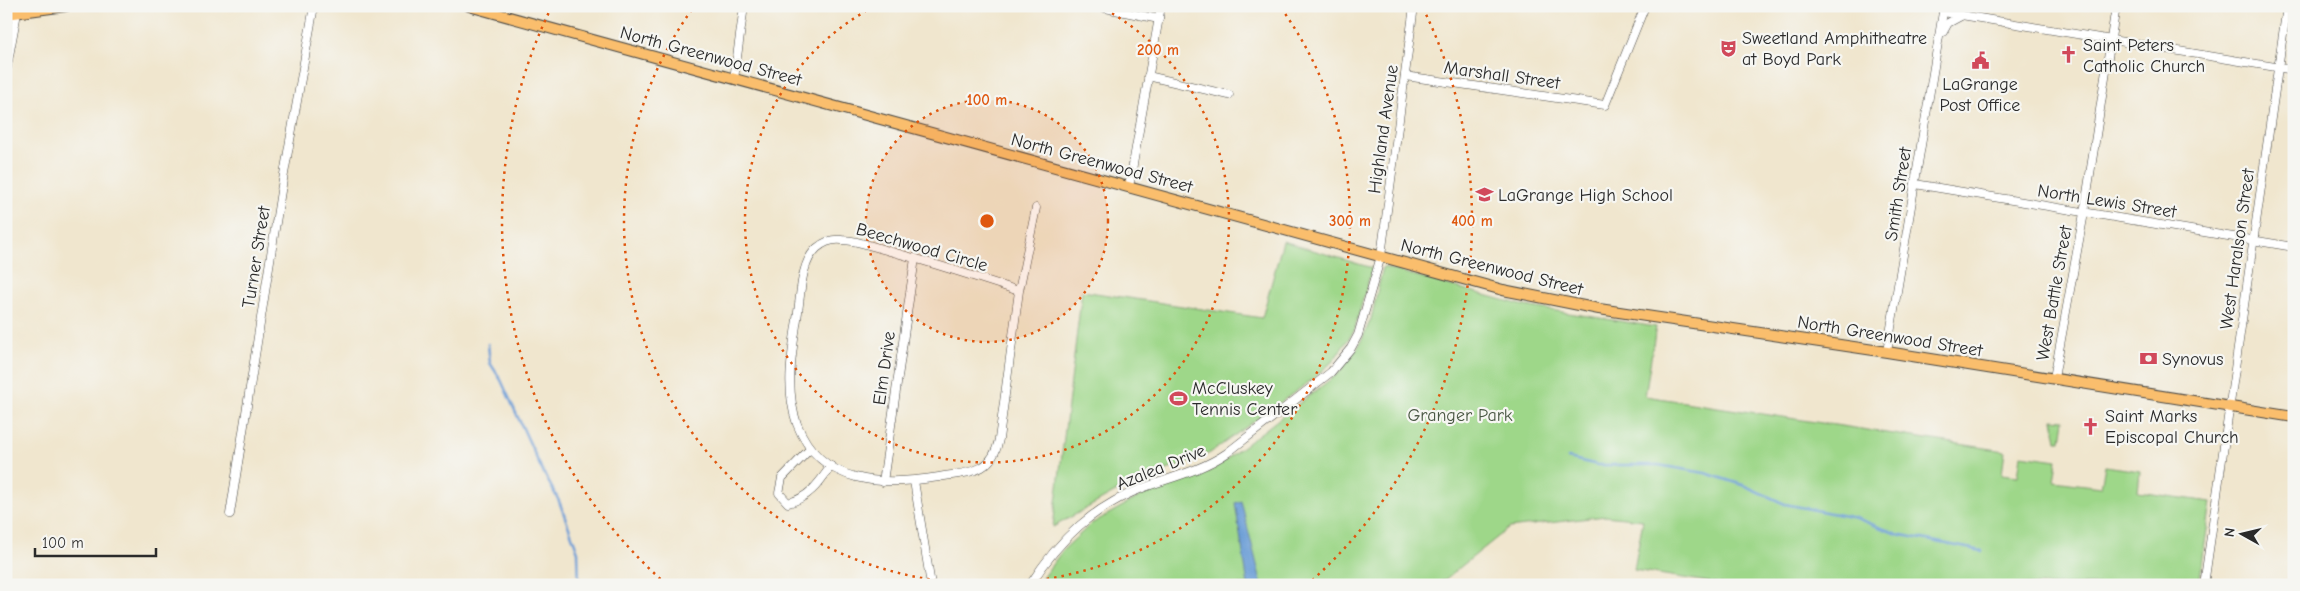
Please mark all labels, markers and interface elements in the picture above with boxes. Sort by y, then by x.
street label: North Greenwood Street [618,22,805,91]
place label: Sweetland Amphitheatre at Boyd Park [1742,28,1927,70]
place label: Saint Peters Catholic Church [2083,35,2205,77]
theatre icon: Sweetland Amphitheatre at Boyd Park [1718,38,1738,58]
text: 200 m [1137,41,1179,59]
church icon: Saint Peters Catholic Church [2059,45,2079,65]
public building icon: LaGrange Post Office [1970,51,1990,71]
street label: Marshall Street [1443,57,1562,94]
street label: Highland Avenue [1364,63,1403,195]
place label: LaGrange Post Office [1940,74,2020,116]
text: 100 m [967,91,1007,109]
street label: North Greenwood Street [1009,129,1196,198]
street label: Smith Street [1881,145,1916,243]
street label: West Haralson Street [2216,166,2259,331]
street label: North Lewis Street [2036,180,2179,223]
school or university icon: LaGrange High School [1474,185,1494,205]
place label: LaGrange High School [1498,185,1673,206]
street label: Turner Street [238,204,275,310]
centre of rings [978,212,996,230]
text: 300 m [1329,212,1371,230]
text: 400 m [1451,212,1493,230]
street label: Beechwood Circle [854,219,990,276]
street label: West Battle Street [2032,223,2077,362]
street label: North Greenwood Street [1399,235,1586,301]
street label: North Greenwood Street [1796,311,1985,362]
street label: Elm Drive [869,330,900,406]
bank icon: Synovus [2138,349,2158,369]
place label: Synovus [2162,349,2223,370]
place label: McCluskey Tennis Center [1192,378,1298,420]
sports icon: McCluskey Tennis Center [1168,388,1188,408]
park label: Granger Park [1407,405,1513,426]
place label: Saint Marks Episcopal Church [2105,406,2239,448]
church icon: Saint Marks Episcopal Church [2081,416,2101,436]
street label: Azalea Drive [1114,440,1209,495]
north arrow [2218,508,2268,558]
scale bar [35,526,156,558]
text: N [2221,527,2239,538]
text: 100 m [42,534,84,552]

